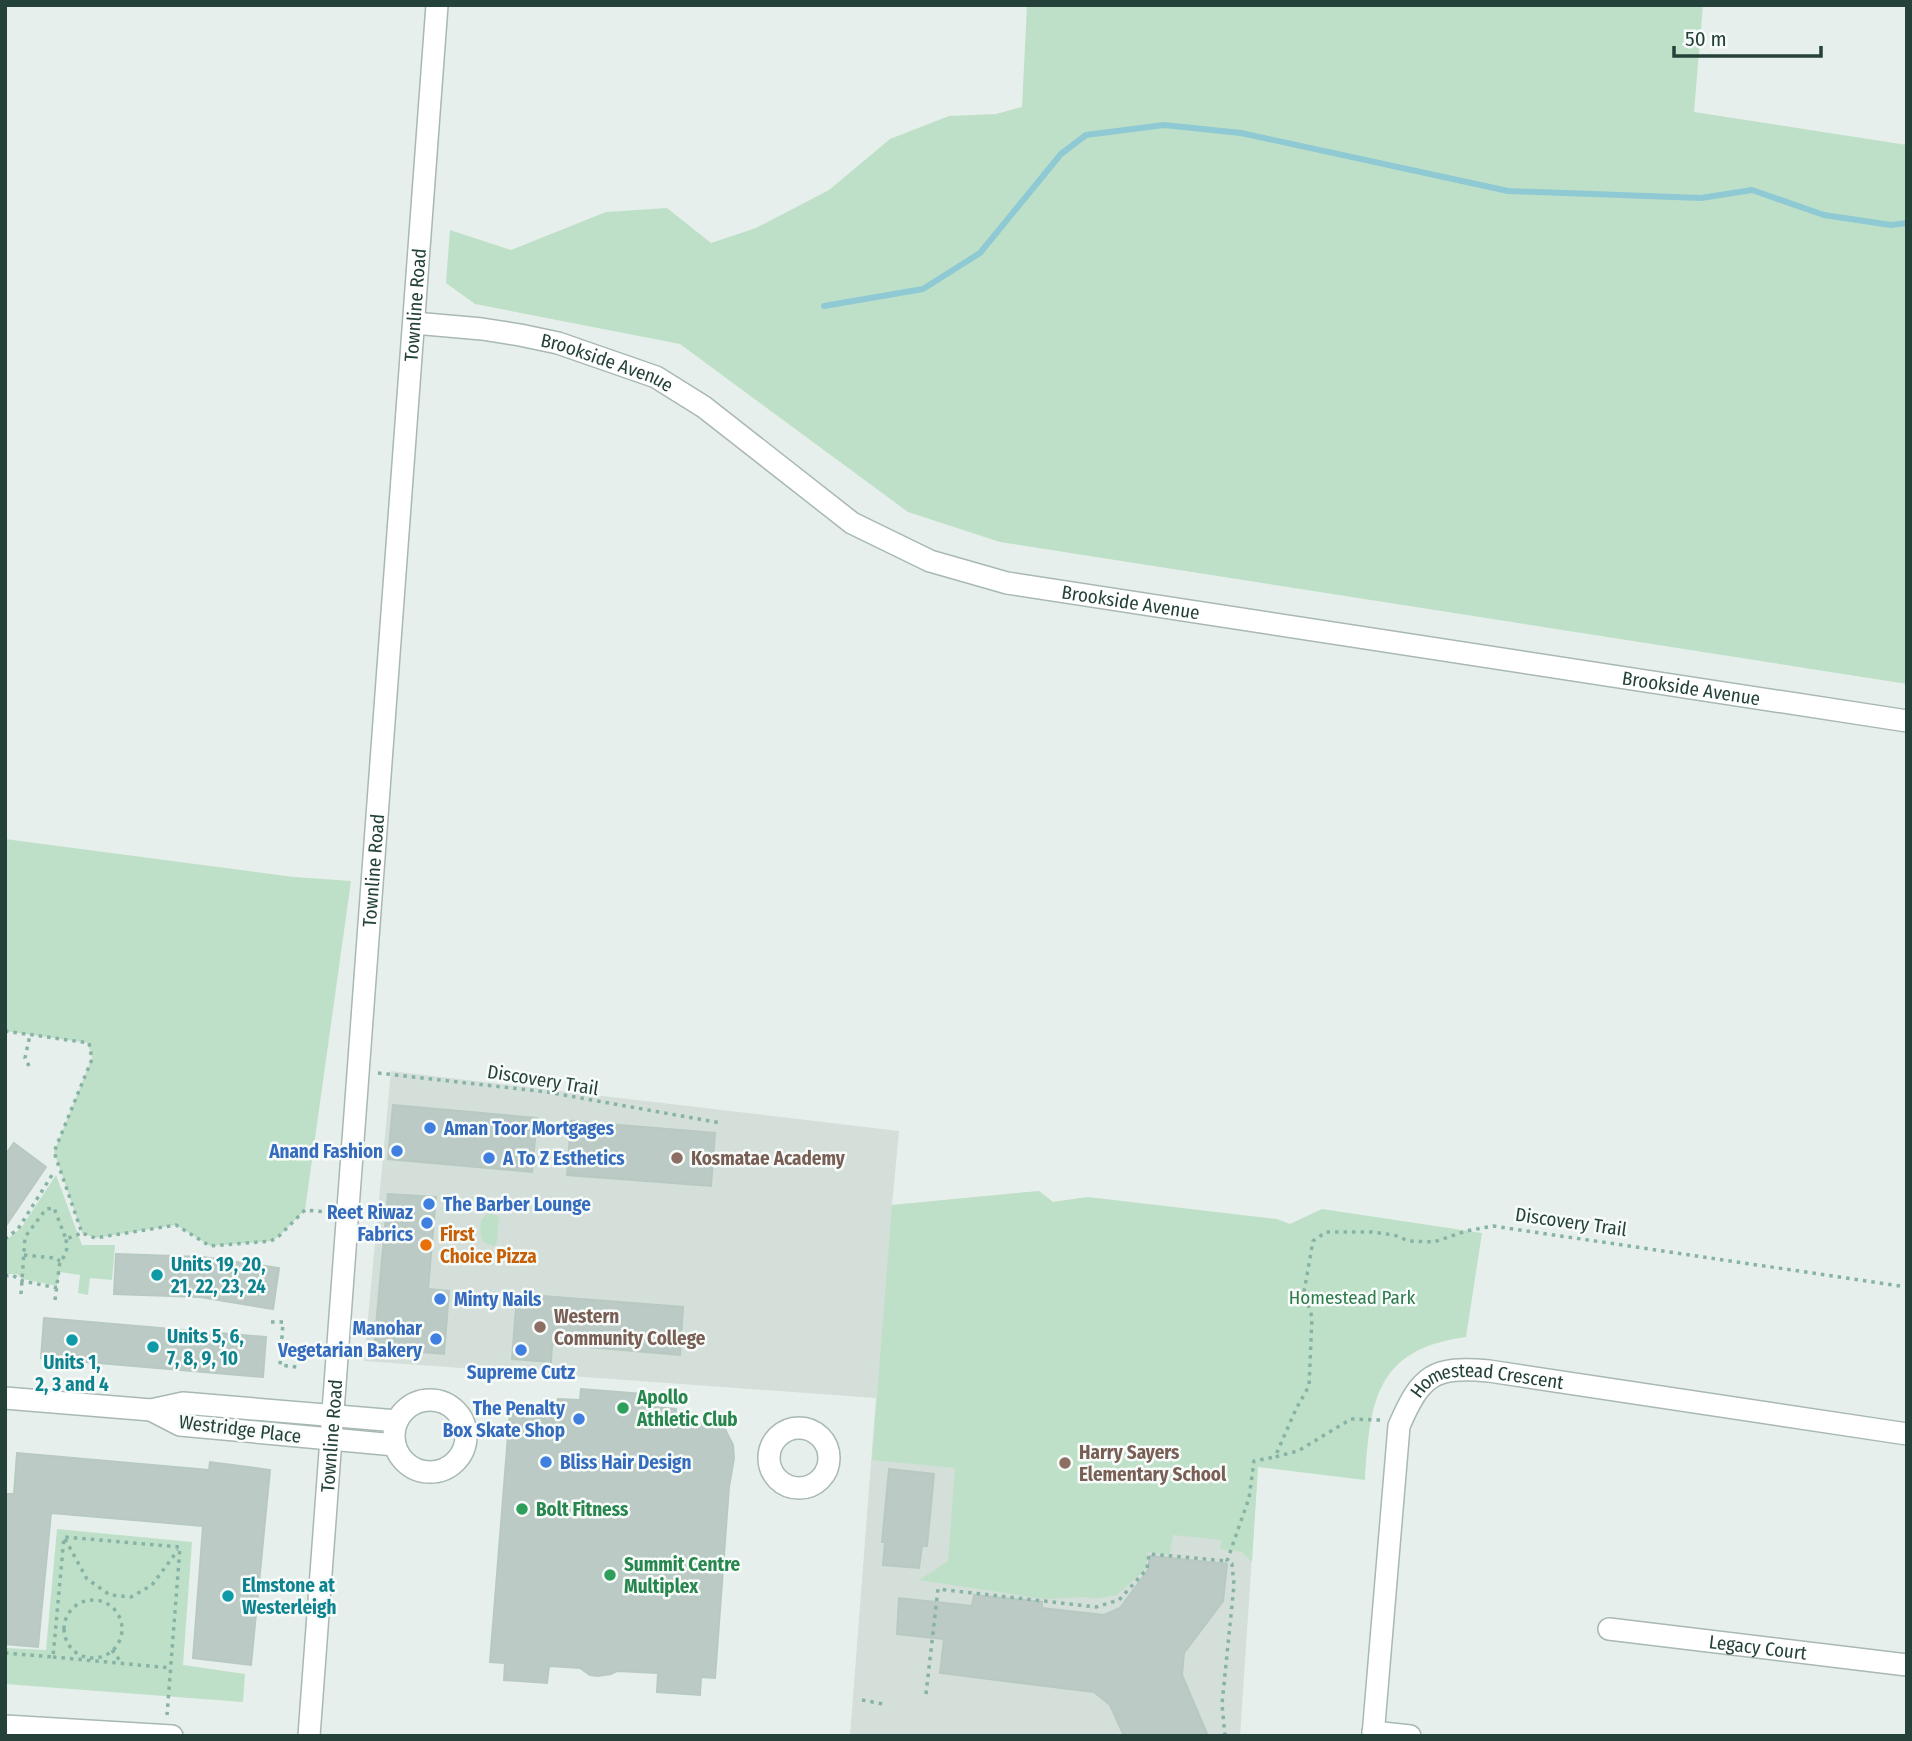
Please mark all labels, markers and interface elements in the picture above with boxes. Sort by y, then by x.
scale bar [1674,14,1821,58]
text: 50 m [1685,26,1727,52]
street label: Townline Road [399,248,430,362]
street label: Brookside Avenue [539,328,678,396]
street label: Brookside Avenue [1060,580,1201,624]
street label: Brookside Avenue [1621,666,1762,710]
street label: Townline Road [357,813,389,928]
street label: Discovery Trail [486,1060,600,1100]
place label: Aman Toor Mortgages [443,1117,615,1140]
marker: Aman Toor Mortgages [422,1120,438,1136]
place label: Anand Fashion [268,1140,383,1163]
marker: Anand Fashion [389,1143,405,1159]
place label: A To Z Esthetics [502,1147,625,1170]
place label: Kosmatae Academy [691,1147,846,1170]
marker: A To Z Esthetics [481,1150,497,1166]
marker: Kosmatae Academy [669,1150,685,1166]
place label: The Barber Lounge [443,1193,591,1216]
marker: The Barber Lounge [421,1196,437,1212]
place label: Reet Riwaz Fabrics [327,1201,414,1246]
street label: Discovery Trail [1514,1203,1628,1241]
marker: Reet Riwaz Fabrics [419,1215,435,1231]
place label: First Choice Pizza [440,1223,537,1268]
marker: First Choice Pizza [418,1237,434,1253]
place label: Units 19, 20, 21, 22, 23, 24 [170,1253,266,1298]
marker: Units 19, 20, 21, 22, 23, 24 [149,1267,165,1283]
park label: Homestead Park [1289,1286,1415,1309]
place label: Minty Nails [454,1288,542,1311]
marker: Minty Nails [432,1291,448,1307]
place label: Western Community College [554,1305,706,1350]
place label: Manohar Vegetarian Bakery [277,1317,423,1362]
marker: Western Community College [532,1319,548,1335]
place label: Units 5, 6, 7, 8, 9, 10 [167,1325,244,1370]
marker: Manohar Vegetarian Bakery [428,1331,444,1347]
marker: Units 1, 2, 3 and 4 [64,1332,80,1348]
marker: Units 5, 6, 7, 8, 9, 10 [145,1339,161,1355]
marker: Supreme Cutz [513,1342,529,1358]
place label: Units 1, 2, 3 and 4 [34,1351,109,1396]
street label: Homestead Crescent [1405,1358,1566,1402]
place label: Supreme Cutz [467,1361,575,1384]
street label: Townline Road [316,1378,347,1493]
place label: Apollo Athletic Club [636,1386,738,1431]
place label: The Penalty Box Skate Shop [443,1397,566,1442]
marker: Apollo Athletic Club [615,1400,631,1416]
street label: Westridge Place [178,1410,302,1448]
marker: The Penalty Box Skate Shop [571,1411,587,1427]
place label: Harry Sayers Elementary School [1079,1441,1227,1486]
place label: Bliss Hair Design [560,1451,692,1474]
marker: Bliss Hair Design [538,1454,554,1470]
marker: Harry Sayers Elementary School [1057,1455,1073,1471]
place label: Bolt Fitness [536,1498,629,1521]
marker: Bolt Fitness [514,1501,530,1517]
place label: Summit Centre Multiplex [624,1553,741,1598]
marker: Summit Centre Multiplex [602,1567,618,1583]
place label: Elmstone at Westerleigh [242,1574,336,1619]
marker: Elmstone at Westerleigh [220,1588,236,1604]
street label: Legacy Court [1708,1630,1809,1664]

